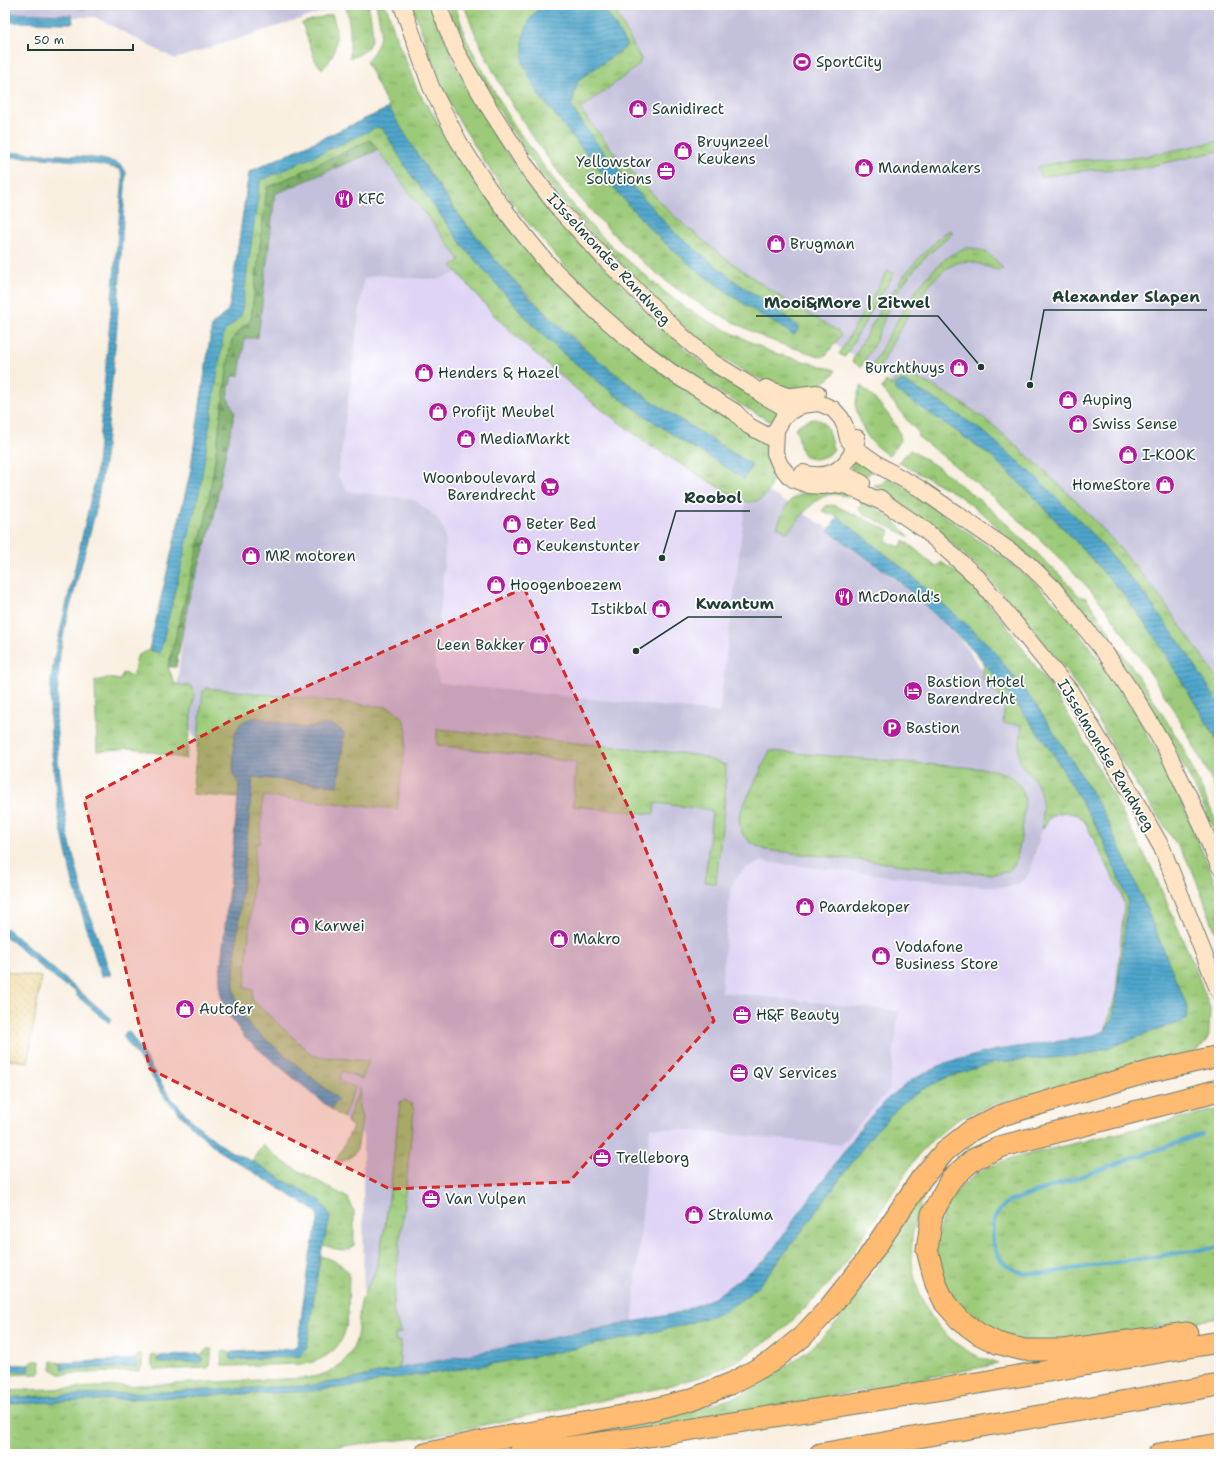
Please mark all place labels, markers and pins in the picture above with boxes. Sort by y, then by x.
sports icon: SportCity [791,51,813,73]
place label: SportCity [816,52,882,72]
shop icon: Sanidirect [627,98,649,120]
place label: Sanidirect [652,99,724,119]
place label: Bruynzeel Keukens [697,132,769,169]
shop icon: Bruynzeel Keukens [672,140,694,162]
place label: Yellowstar Solutions [576,152,652,189]
shop icon: Mandemakers [853,157,875,179]
place label: Mandemakers [878,158,981,178]
office icon: Yellowstar Solutions [655,160,677,182]
restaurant icon: KFC [333,188,355,210]
place label: KFC [358,189,385,209]
shop icon: Brugman [765,233,787,255]
place label: Brugman [790,234,855,254]
callout: Alexander Slapen [1044,282,1207,310]
callout: Mooi&More | Zitwel [756,288,938,316]
shop icon: Burchthuys [948,357,970,379]
place label: Burchthuys [865,358,945,378]
shop icon: Henders & Hazel [413,362,435,384]
place label: Henders & Hazel [438,363,559,383]
shop icon: Auping [1057,389,1079,411]
place label: Auping [1082,390,1132,410]
shop icon: Profijt Meubel [427,401,449,423]
place label: Profijt Meubel [452,402,555,422]
shop icon: Swiss Sense [1067,413,1089,435]
place label: Swiss Sense [1092,414,1178,434]
shop icon: MediaMarkt [455,428,477,450]
place label: MediaMarkt [480,429,570,449]
shop icon: I-KOOK [1117,444,1139,466]
place label: I-KOOK [1142,445,1196,465]
place label: Woonboulevard Barendrecht [423,468,536,505]
shop icon: HomeStore [1154,474,1176,496]
place label: HomeStore [1072,475,1151,495]
supermarket icon: Woonboulevard Barendrecht [539,476,561,498]
callout: Roobol [676,483,750,511]
shop icon: Beter Bed [501,513,523,535]
place label: Beter Bed [526,514,597,534]
shop icon: Keukenstunter [511,535,533,557]
place label: Keukenstunter [536,536,640,556]
shop icon: MR motoren [240,545,262,567]
place label: MR motoren [265,546,356,566]
shop icon: Hoogenboezem [485,574,507,596]
place label: Hoogenboezem [510,575,622,595]
restaurant icon: McDonald's [833,586,855,608]
place label: McDonald's [858,587,940,607]
callout: Kwantum [688,589,782,617]
shop icon: Istikbal [650,598,672,620]
place label: Istikbal [591,599,647,619]
shop icon: Leen Bakker [528,634,550,656]
place label: Leen Bakker [436,635,525,655]
place label: Bastion Hotel Barendrecht [927,672,1025,709]
hotel icon: Bastion Hotel Barendrecht [902,680,924,702]
parking icon: Bastion [881,717,903,739]
place label: Bastion [906,718,960,738]
shop icon: Paardekoper [794,896,816,918]
place label: Paardekoper [819,897,910,917]
shop icon: Karwei [289,915,311,937]
place label: Karwei [314,916,365,936]
shop icon: Makro [548,928,570,950]
place label: Makro [573,929,620,949]
place label: Vodafone Business Store [895,937,998,974]
shop icon: Vodafone Business Store [870,945,892,967]
shop icon: Autofer [174,998,196,1020]
place label: Autofer [199,999,254,1019]
office icon: H&F Beauty [731,1004,753,1026]
place label: H&F Beauty [756,1005,840,1025]
office icon: QV Services [728,1062,750,1084]
place label: QV Services [753,1063,837,1083]
office icon: Trelleborg [591,1147,613,1169]
place label: Trelleborg [616,1148,689,1168]
office icon: Van Vulpen [420,1188,442,1210]
place label: Van Vulpen [445,1189,526,1209]
shop icon: Straluma [683,1204,705,1226]
place label: Straluma [708,1205,774,1225]

